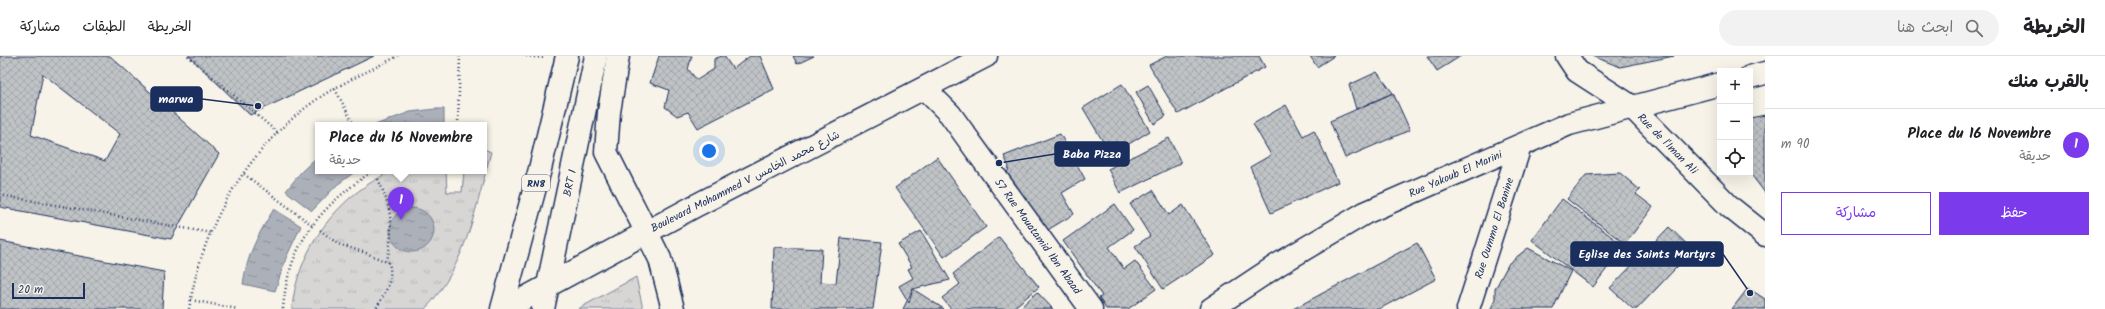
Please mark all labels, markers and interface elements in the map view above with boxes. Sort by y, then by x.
search box [1719,10,1999,46]
text: الخريطة [2023,13,2085,43]
text: مشاركة [20,16,60,38]
text: الطبقات [82,16,126,38]
text: الخريطة [148,16,191,38]
text: ابحث هنا [1897,16,1953,40]
icon: search [1963,17,1985,39]
map controls [1717,68,1753,176]
button: + [1717,68,1753,104]
text: بالقرب منك [2008,69,2089,96]
callout: marwa [151,87,202,111]
text: marwa [159,90,193,109]
button: − [1717,104,1753,140]
street label: Rue de l'Iman Ali [1633,109,1702,179]
popup [315,122,487,174]
text: Place du 16 Novembre [1908,122,2051,146]
text: Place du 16 Novembre [329,126,473,150]
street label: Boulevard Mohammed V شارع محمد الخامس [648,126,843,238]
text: 90 m [1781,134,1809,155]
text: 1 [2074,134,2078,155]
button: locate [1717,140,1753,176]
your location [699,141,719,161]
callout: Baba Pizza [1055,142,1129,166]
text: Baba Pizza [1063,145,1121,164]
street label: Rue Yakoub El Marini [1406,146,1506,203]
text: حديقة [2019,146,2051,167]
text: حديقة [329,150,361,171]
street label: BRT 1 [559,168,582,198]
road number: RN8 [522,175,550,191]
street label: 57 Rue Mouatamid Ibn Abaad [989,175,1086,299]
street label: Rue Oummo El Banine [1470,175,1519,281]
pin: 1 [388,187,414,220]
button: مشاركة [1781,192,1931,235]
button: حفظ [1939,192,2089,235]
callout: Eglise des Saints Martyrs [1571,242,1723,266]
text: Eglise des Saints Martyrs [1579,245,1716,264]
scale bar [12,281,85,300]
text: 20 m [18,281,43,299]

